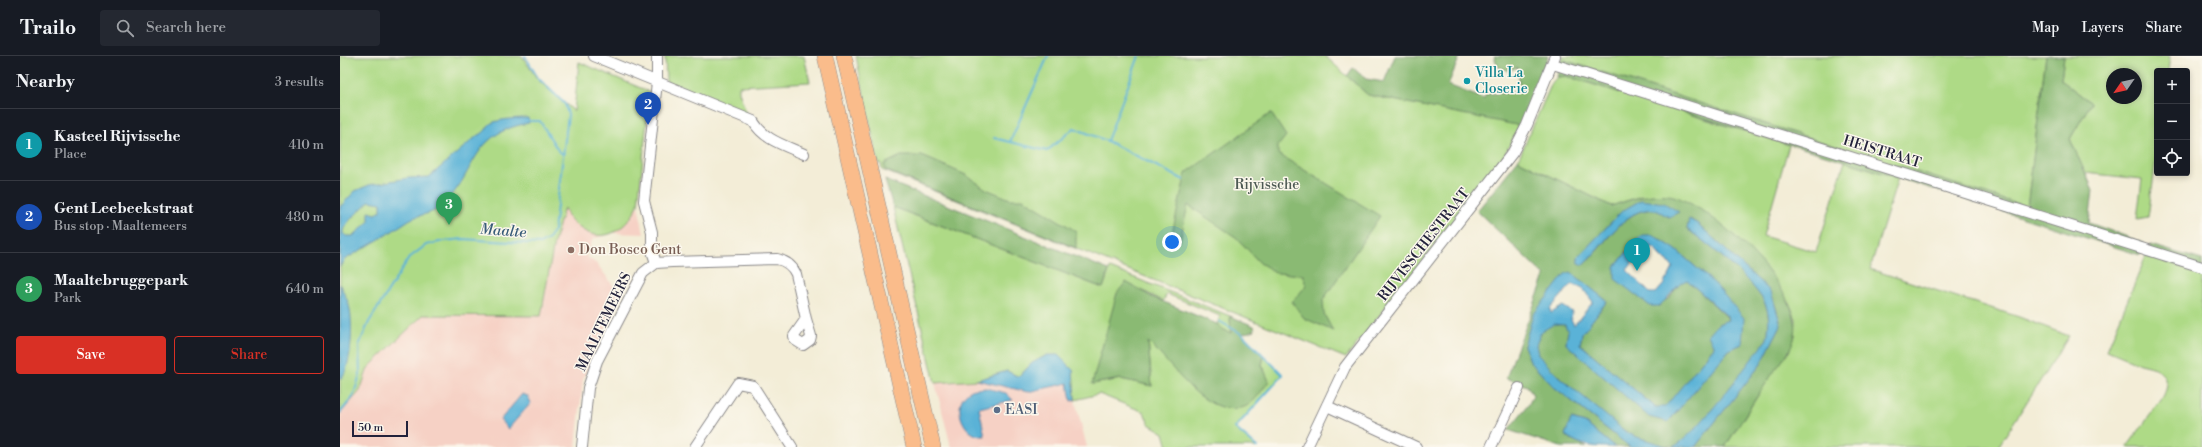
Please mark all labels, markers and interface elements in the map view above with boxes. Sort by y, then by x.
search box [100,10,380,46]
text: Trailo [20,16,76,40]
icon: search [114,17,136,39]
text: Search here [146,18,226,37]
text: Map [2032,19,2059,37]
text: Layers [2081,19,2124,37]
text: Share [2146,19,2182,37]
place label: Villa La Closerie [1474,64,1528,98]
north arrow [2106,68,2142,104]
map controls [2154,68,2190,176]
button: + [2154,68,2190,104]
text: Nearby [16,71,75,93]
text: 3 results [275,74,324,90]
marker: Villa La Closerie [1462,76,1472,86]
pin: 2 [635,92,661,125]
button: − [2154,104,2190,140]
text: Kasteel Rijvissche [54,127,181,146]
street label: HEISTRAAT [1841,132,1923,172]
text: 1 [26,137,32,153]
text: 410 m [288,137,324,153]
button: locate [2154,140,2190,176]
text: Place [54,146,86,162]
park label: Rijvissche [1235,176,1299,194]
street label: RIJVISSCHESTRAAT [1374,185,1474,305]
pin: 3 [436,192,462,225]
text: Gent Leebeekstraat [54,199,193,218]
text: 2 [25,209,33,225]
text: 480 m [286,209,324,225]
text: Bus stop · Maaltemeers [54,218,187,234]
water label: Maalte [479,220,527,242]
your location [1162,232,1182,252]
pin: 1 [1624,238,1650,271]
place label: Don Bosco Gent [579,241,681,259]
marker: Don Bosco Gent [566,245,576,255]
street label: MAALTEMEERS [572,270,636,374]
text: Maaltebruggepark [54,271,188,290]
text: 3 [25,281,33,297]
text: 640 m [285,281,324,297]
text: Park [54,290,81,306]
button: Save [16,336,166,374]
button: Share [174,336,324,374]
place label: EASI [1005,401,1038,419]
marker: EASI [992,405,1002,415]
scale bar [352,419,408,438]
text: 50 m [358,421,383,435]

